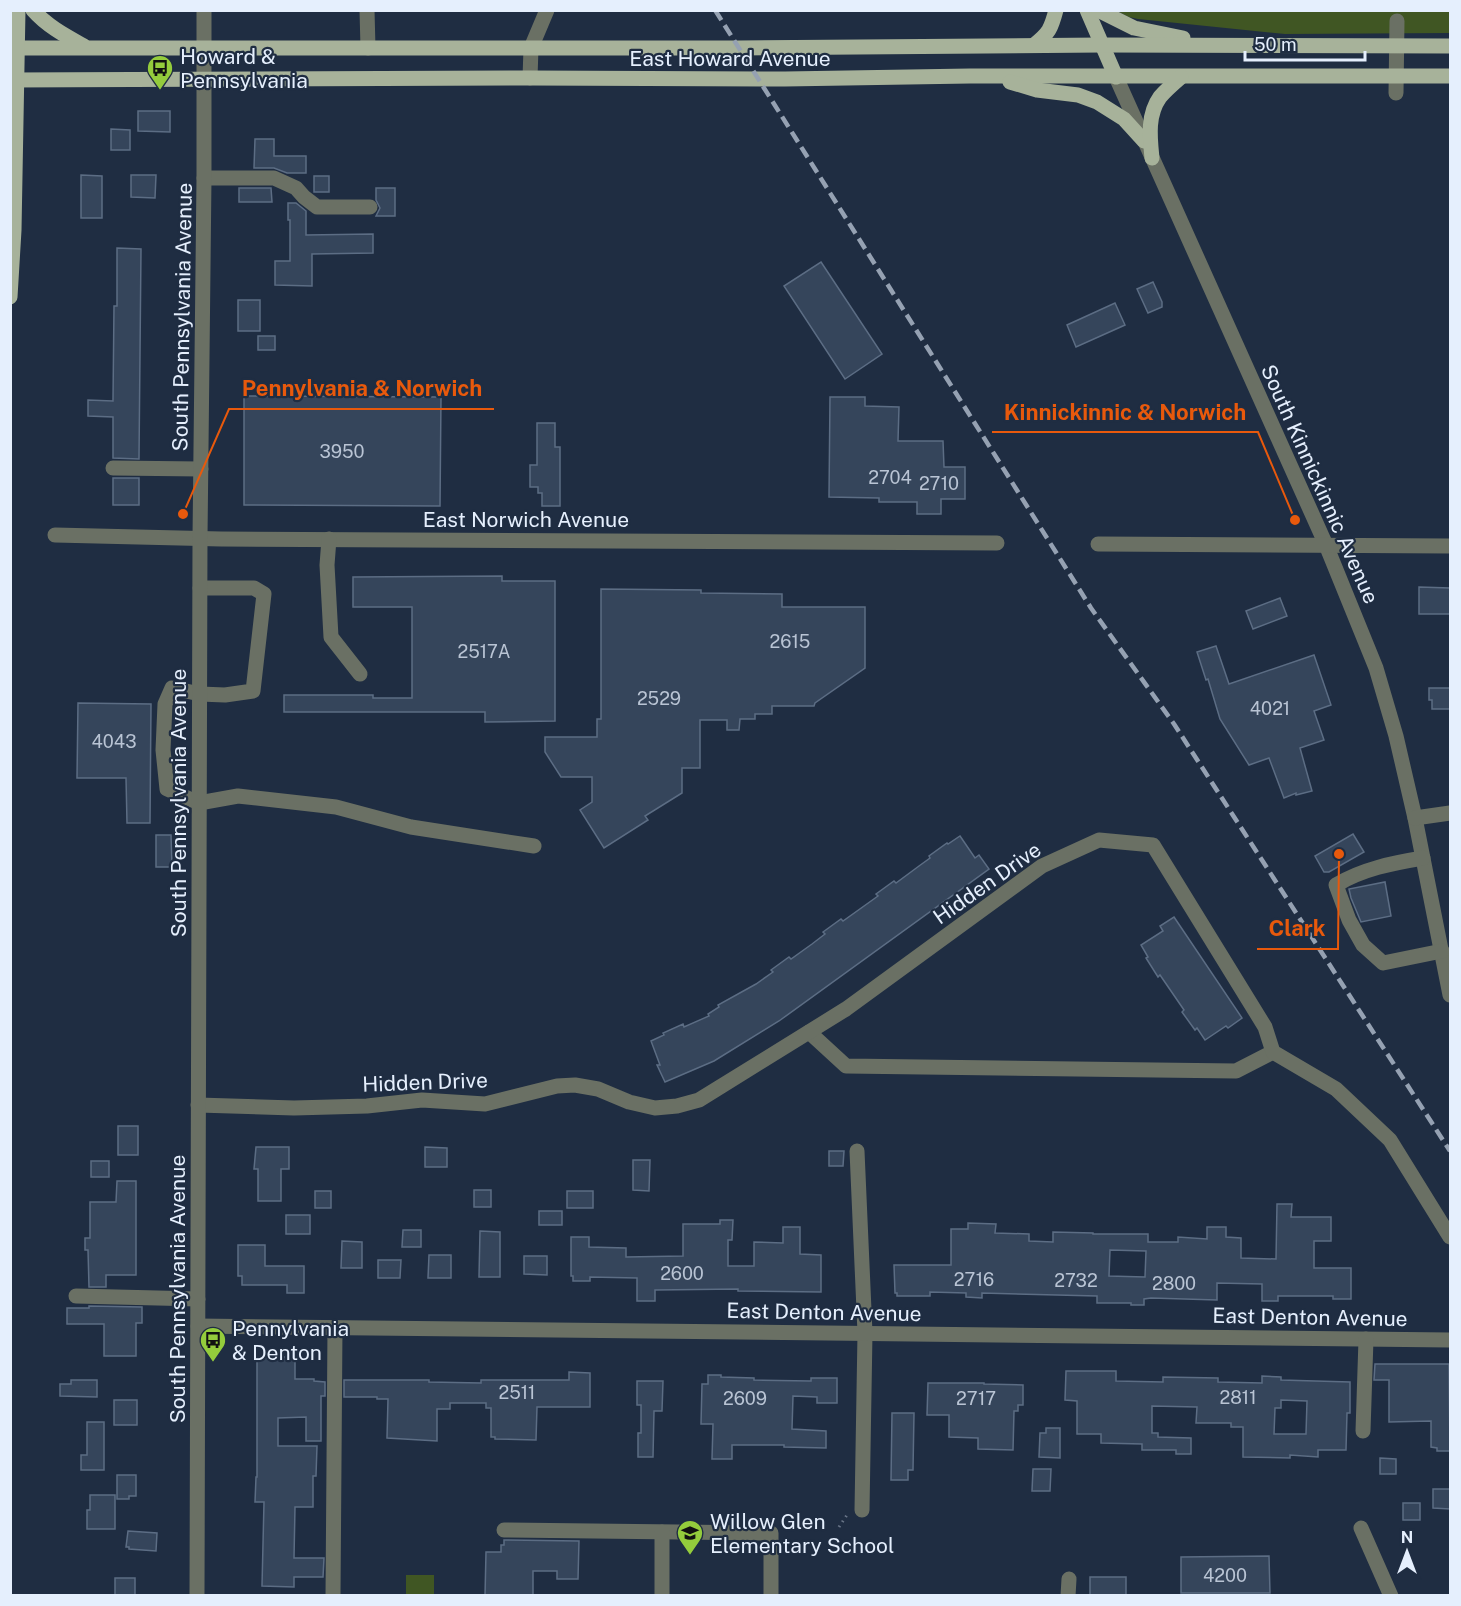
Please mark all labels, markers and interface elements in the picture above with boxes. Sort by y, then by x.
scale bar [1245,24,1365,62]
text: 50 m [1254,34,1297,55]
place label: Howard & Pennsylvania [180,44,308,93]
street label: East Howard Avenue [629,46,831,71]
bus stop icon: Howard & Pennsylvania [145,53,175,91]
street label: South Pennsylvania Avenue [167,183,197,451]
street label: South Kinnickinnic Avenue [1256,361,1384,607]
callout: Pennylvania & Norwich [229,369,494,409]
text: Pennylvania & Norwich [242,375,482,401]
callout: Kinnickinnic & Norwich [992,392,1258,432]
text: Kinnickinnic & Norwich [1004,399,1246,425]
house number: 3950 [319,441,365,462]
house number: 2704 [868,467,912,488]
house number: 2710 [919,473,959,494]
street label: East Norwich Avenue [423,507,629,532]
house number: 2615 [770,631,810,652]
house number: 2517A [457,641,511,662]
street label: South Pennsylvania Avenue [166,669,191,937]
house number: 2529 [637,688,681,709]
house number: 4021 [1250,698,1290,719]
house number: 4043 [92,731,136,752]
street label: Hidden Drive [928,837,1046,929]
callout: Clark [1257,909,1338,949]
text: Clark [1268,915,1326,941]
street label: Hidden Drive [362,1067,488,1097]
street label: South Pennsylvania Avenue [165,1155,190,1423]
house number: 2600 [660,1263,704,1284]
house number: 2716 [954,1269,994,1290]
house number: 2732 [1054,1270,1098,1291]
house number: 2800 [1152,1273,1196,1294]
street label: East Denton Avenue [726,1298,922,1326]
street label: East Denton Avenue [1212,1303,1408,1331]
place label: Pennylvania & Denton [232,1316,349,1365]
bus stop icon: Pennylvania & Denton [198,1325,228,1363]
house number: 2511 [499,1382,535,1403]
house number: 2811 [1219,1387,1257,1408]
house number: 2609 [723,1388,767,1409]
house number: 2717 [956,1388,996,1409]
place label: Willow Glen Elementary School [710,1509,894,1558]
school or university icon: Willow Glen Elementary School [675,1518,705,1556]
north arrow [1377,1522,1437,1582]
text: N [1401,1528,1413,1547]
house number: 4200 [1203,1565,1247,1586]

